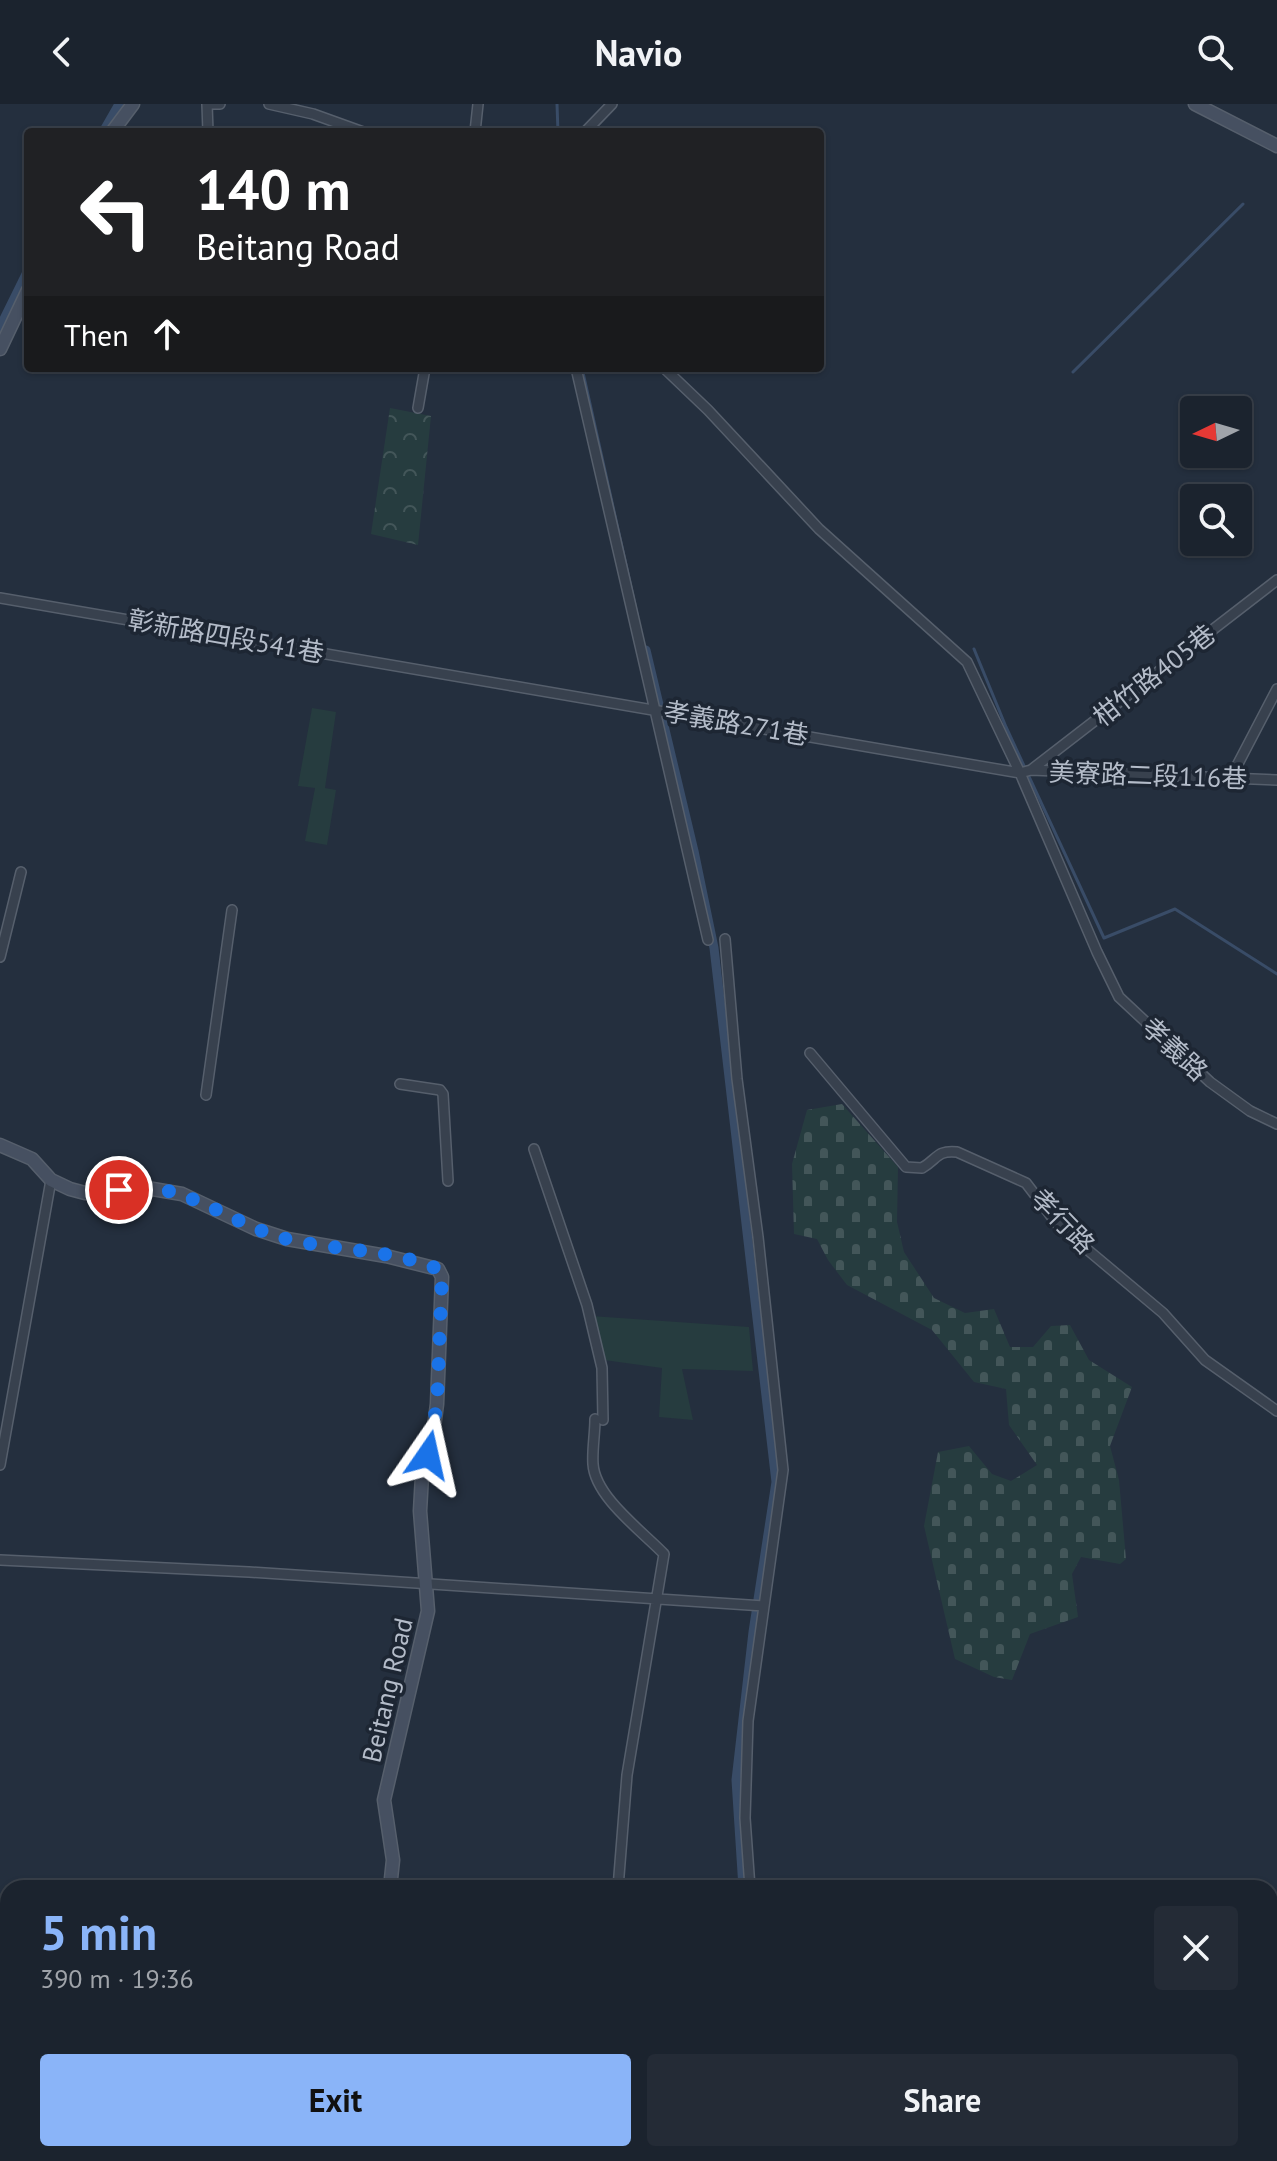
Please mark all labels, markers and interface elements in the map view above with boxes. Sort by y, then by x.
text: Navio [595,29,682,76]
icon: back [40,30,84,74]
icon: search [1193,30,1237,74]
text: 140 m [196,153,351,225]
icon: left [64,160,168,264]
text: Beitang Road [196,223,400,270]
icon: ahead [145,312,189,356]
text: Then [64,315,129,354]
north arrow [1180,396,1252,468]
map controls [1180,396,1252,556]
button: search [1180,484,1252,556]
street label: 彰新路四段541巷 [125,603,327,669]
street label: 柑竹路405巷 [1086,617,1222,733]
street label: 孝義路271巷 [661,694,811,752]
street label: 美寮路二段116巷 [1048,755,1248,795]
street label: 孝義路 [1135,1010,1215,1088]
pin [85,1156,153,1224]
icon: arrive [97,1168,141,1212]
street label: 孝行路 [1024,1181,1102,1261]
position arrow [386,1413,470,1497]
street label: Beitang Road [354,1615,420,1765]
text: 5 min [40,1901,157,1963]
button: close [1154,1906,1238,1990]
text: 390 m · 19:36 [40,1962,194,1995]
button: Exit [40,2054,631,2146]
button: Share [647,2054,1238,2146]

